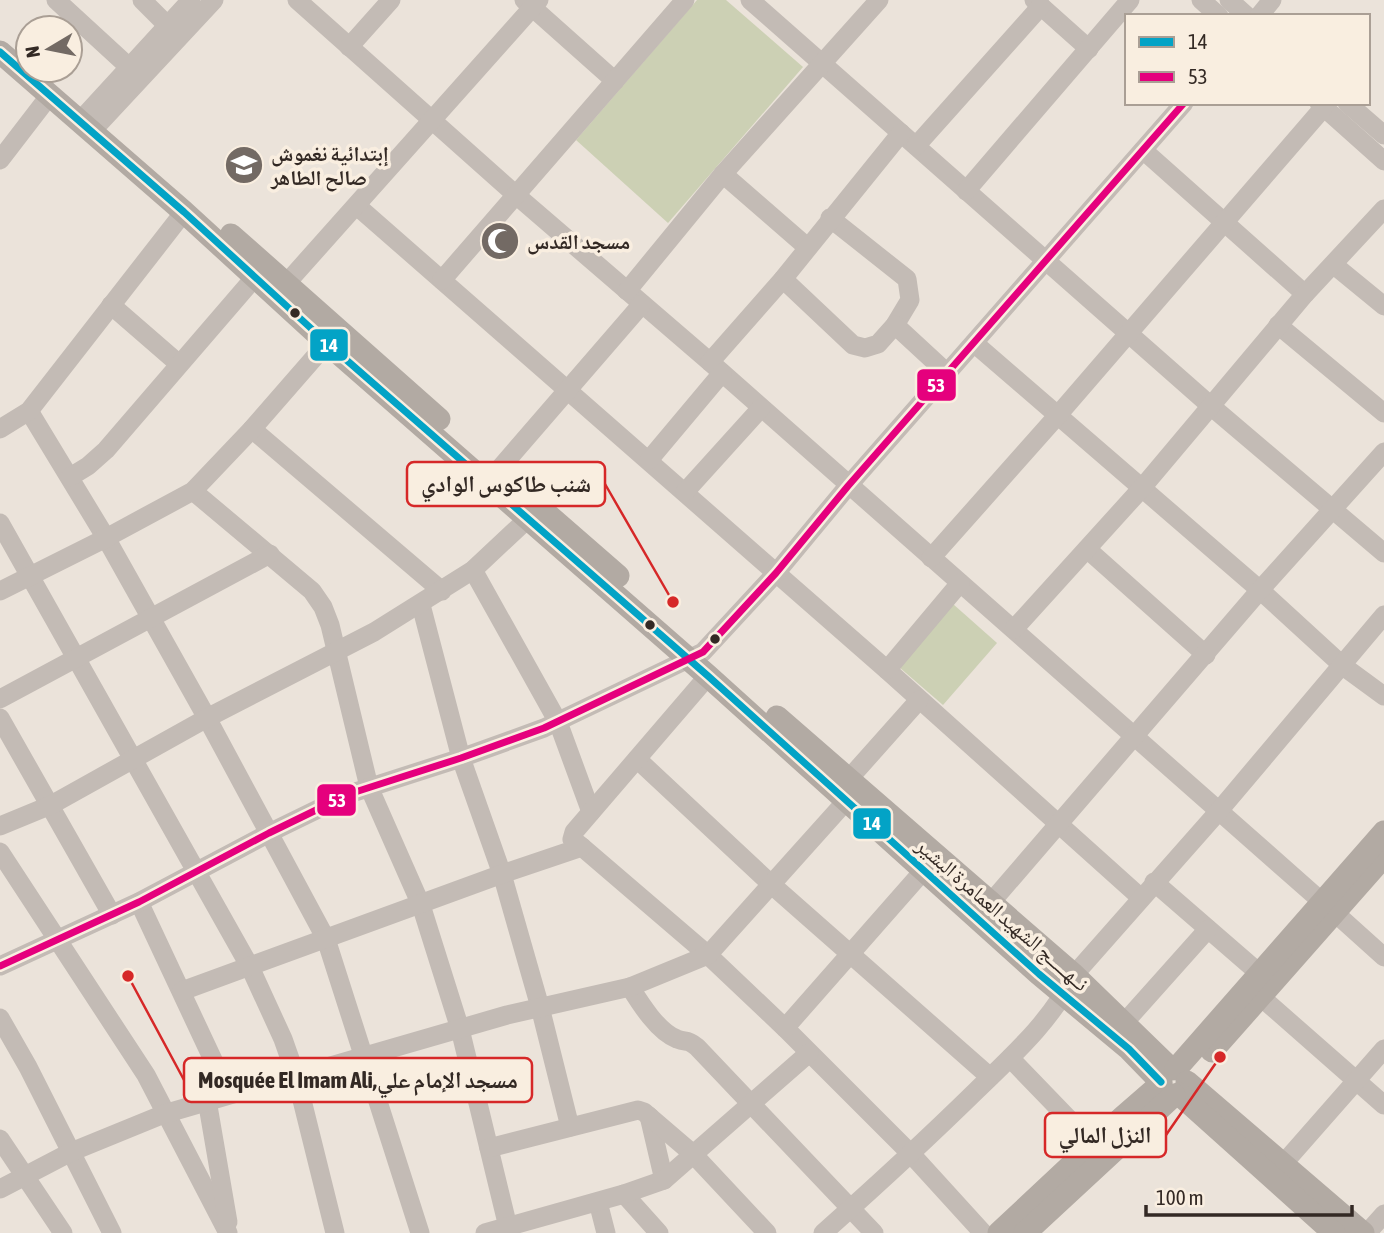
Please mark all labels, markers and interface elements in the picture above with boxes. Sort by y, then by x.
north arrow [14,14,84,84]
legend [1125,14,1370,105]
text: 14 [1188,29,1208,53]
text: N [20,45,44,59]
text: 53 [1188,64,1208,88]
place label: إبتدائية نغموش صالح الطاهر [270,141,389,192]
school or university icon: إبتدائية نغموش صالح الطاهر [223,144,265,186]
mosque icon: مسجد القدس [479,220,521,262]
place label: مسجد القدس [527,229,630,255]
unlabelled marker [288,306,302,320]
line badge: 14 [309,328,349,362]
text: 14 [320,334,338,356]
line badge: 53 [916,368,957,402]
text: 53 [927,374,945,396]
callout: شنب طاكوس الوادي [407,462,605,506]
text: شنب طاكوس الوادي [421,471,591,503]
unlabelled marker [643,618,657,632]
unlabelled marker [708,632,722,646]
line badge: 53 [316,783,357,817]
text: 53 [328,789,346,811]
line badge: 14 [852,807,892,840]
text: 14 [863,812,881,834]
street label: نــهـــــج الشهيد العمامرة البشير [910,832,1094,997]
callout: Mosquée El Imam Ali,مسجد الإمام علي [184,1058,532,1102]
text: Mosquée El Imam Ali,مسجد الإمام علي [198,1067,518,1099]
callout: النزل المالي [1045,1113,1166,1157]
text: النزل المالي [1058,1122,1152,1154]
scale bar [1146,1174,1352,1218]
text: 100 m [1156,1185,1204,1209]

